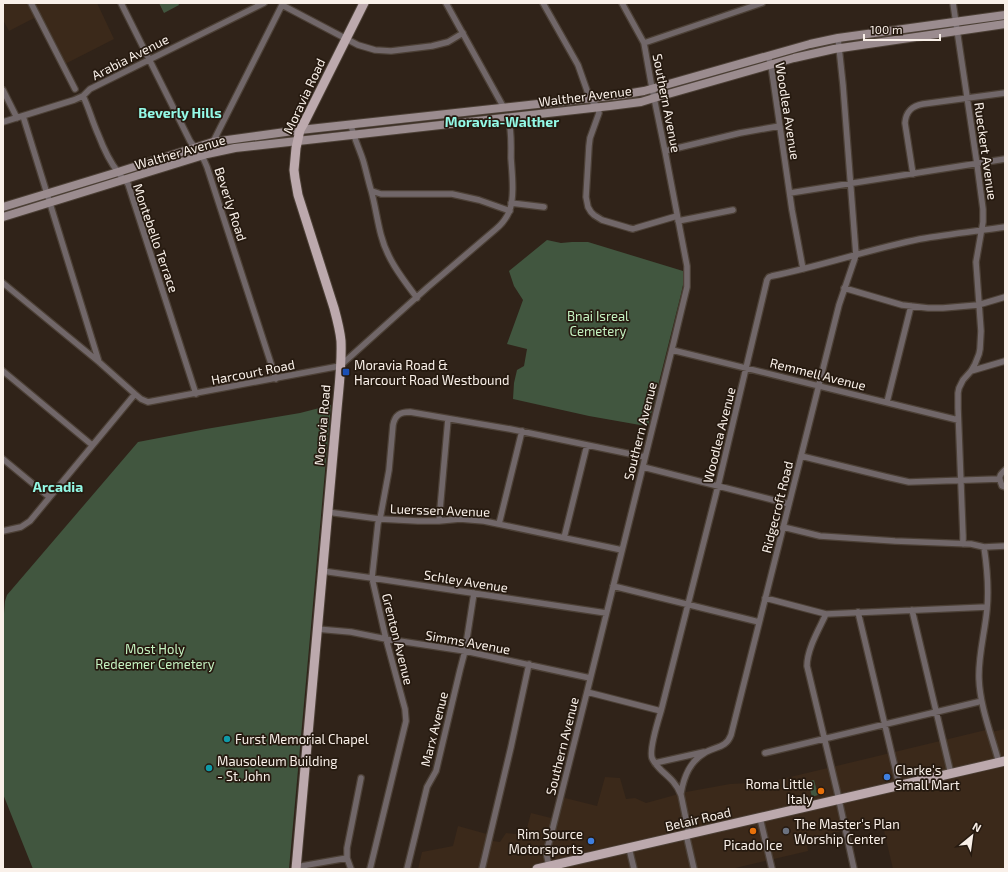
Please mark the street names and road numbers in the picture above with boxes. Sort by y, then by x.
street label: Arabia Avenue [89,31,171,83]
street label: Southern Avenue [650,52,684,154]
street label: Moravia Road [280,56,328,136]
street label: Woodlea Avenue [772,61,804,161]
street label: Walther Avenue [538,82,632,110]
street label: Rueckert Avenue [971,101,1001,201]
street label: Walther Avenue [133,131,227,173]
street label: Beverly Road [211,165,251,243]
street label: Montebello Terrace [130,181,182,295]
street label: Remmell Avenue [768,354,868,394]
street label: Harcourt Road [210,356,296,388]
street label: Southern Avenue [620,380,660,482]
street label: Moravia Road [310,384,334,466]
street label: Woodlea Avenue [699,385,739,485]
street label: Ridgecroft Road [758,459,796,555]
street label: Luerssen Avenue [390,500,490,520]
street label: Schley Avenue [423,566,509,596]
street label: Grenton Avenue [379,592,417,686]
street label: Simms Avenue [424,627,512,657]
street label: Marx Avenue [417,690,451,768]
street label: Southern Avenue [542,695,582,797]
street label: Belair Road [664,804,732,834]

